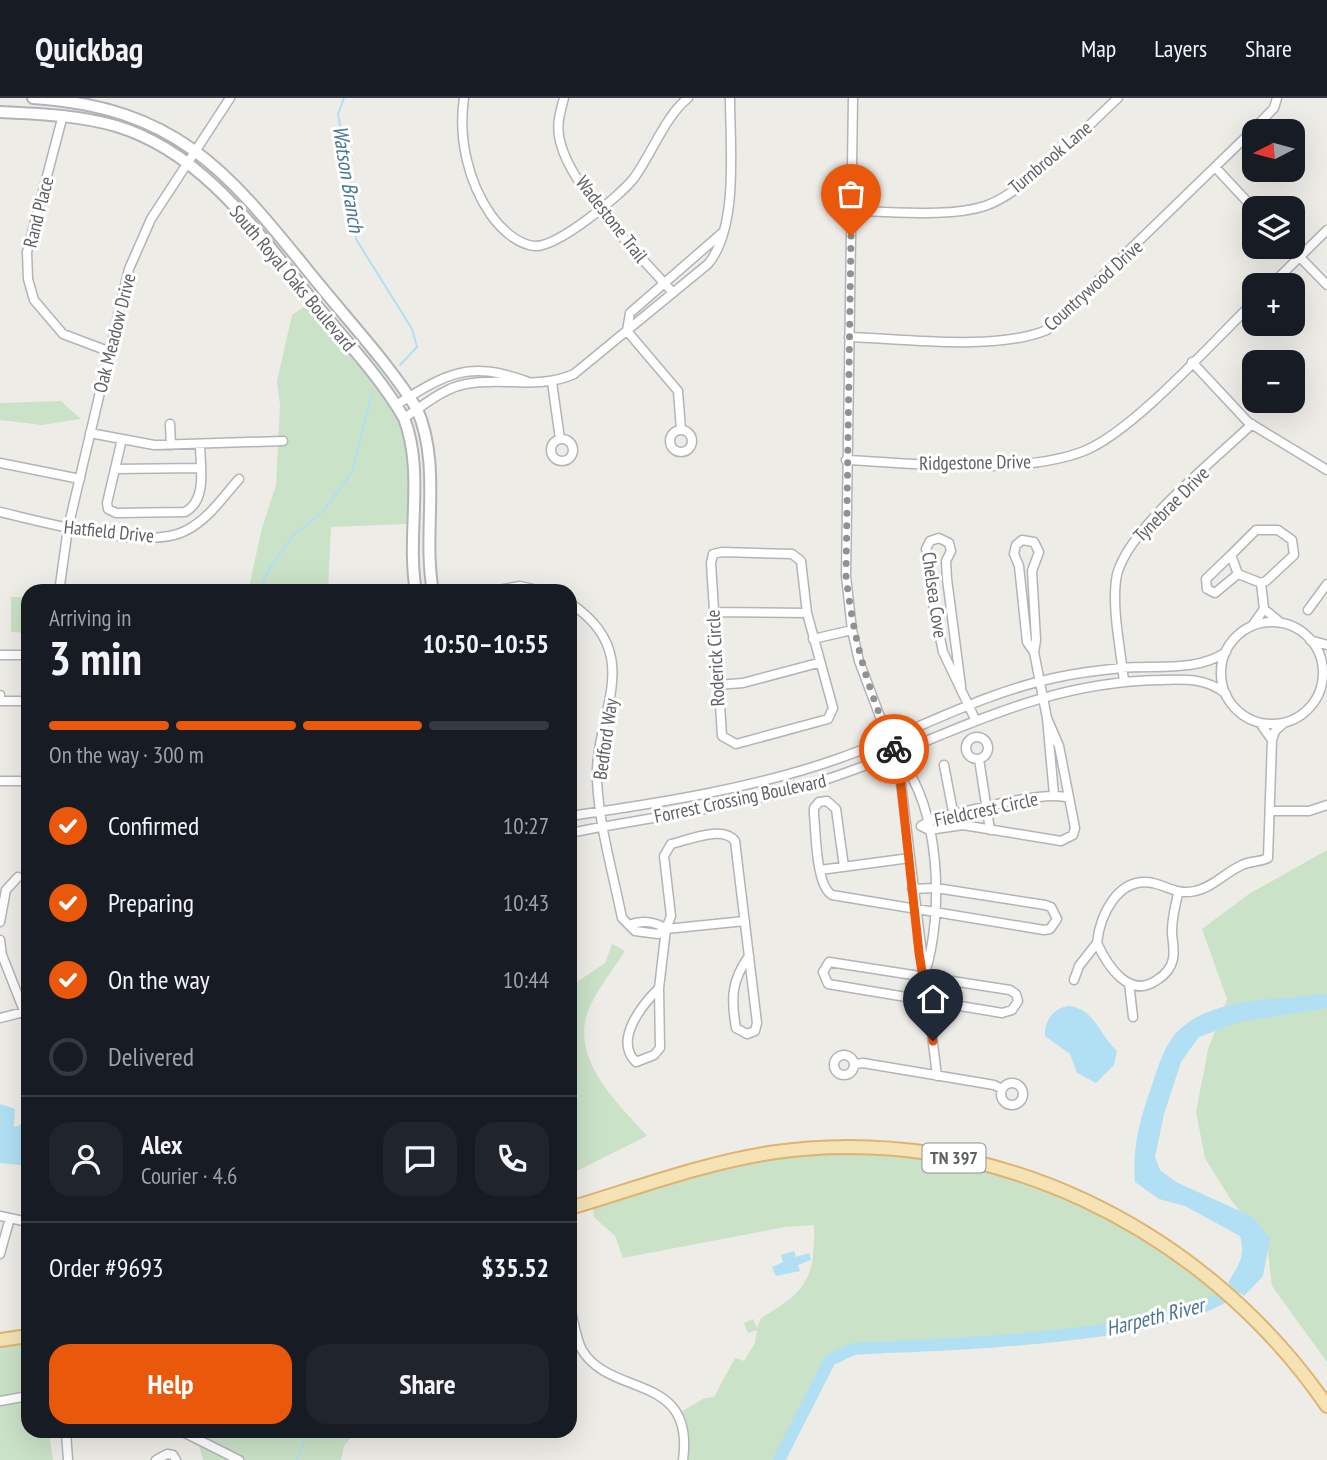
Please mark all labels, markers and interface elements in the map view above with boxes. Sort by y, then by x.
text: Quickbag [35,27,143,70]
text: Map [1081,33,1116,64]
text: Layers [1154,33,1207,64]
text: Share [1245,33,1292,64]
street label: Turnbrook Lane [1004,115,1096,199]
north arrow [1242,119,1306,182]
map controls [1242,119,1305,413]
water label: Watson Branch [327,124,371,236]
pin [821,164,881,236]
street label: Wadestone Trail [571,171,654,268]
street label: Rand Place [18,174,58,250]
icon: bag [832,175,870,213]
button: layers [1242,196,1305,259]
street label: South Royal Oaks Boulevard [225,200,361,356]
street label: Countrywood Drive [1039,234,1148,336]
street label: Oak Meadow Drive [88,271,140,395]
button: + [1242,273,1305,336]
button: − [1242,350,1305,413]
street label: Ridgestone Drive [919,449,1031,475]
street label: Tynebrae Drive [1128,461,1214,547]
street label: Hatfield Drive [63,514,155,548]
street label: Chelsea Cove [917,550,953,640]
text: Arriving in [49,603,131,632]
street label: Roderick Circle [700,609,730,707]
text: 10:50–10:55 [422,627,549,660]
text: 3 min [49,628,142,688]
street label: Bedford Way [587,696,623,781]
courier [859,714,929,784]
icon: bike [875,730,913,768]
text: On the way · 300 m [49,740,204,769]
street label: Forrest Crossing Boulevard [652,768,828,828]
street label: Fieldcrest Circle [932,786,1040,832]
icon: check [49,807,87,845]
text: Confirmed [108,809,199,842]
text: 10:27 [503,811,549,840]
icon: check [49,884,87,922]
text: Preparing [108,886,194,919]
text: 10:43 [503,888,549,917]
icon: check [49,961,87,999]
text: On the way [108,963,210,996]
text: 10:44 [503,965,549,994]
pin [903,969,963,1041]
icon: home [914,980,952,1018]
text: Delivered [108,1040,194,1073]
button: person [49,1122,123,1196]
button: chat [383,1122,457,1196]
button: phone [475,1122,549,1196]
text: Alex [141,1128,182,1161]
road number: TN 397 [922,1143,986,1172]
text: Courier · 4.6 [141,1161,237,1190]
text: Order #9693 [49,1251,164,1284]
text: $35.52 [481,1251,549,1284]
water label: Harpeth River [1103,1291,1210,1342]
button: Help [49,1344,292,1424]
button: Share [306,1344,549,1424]

